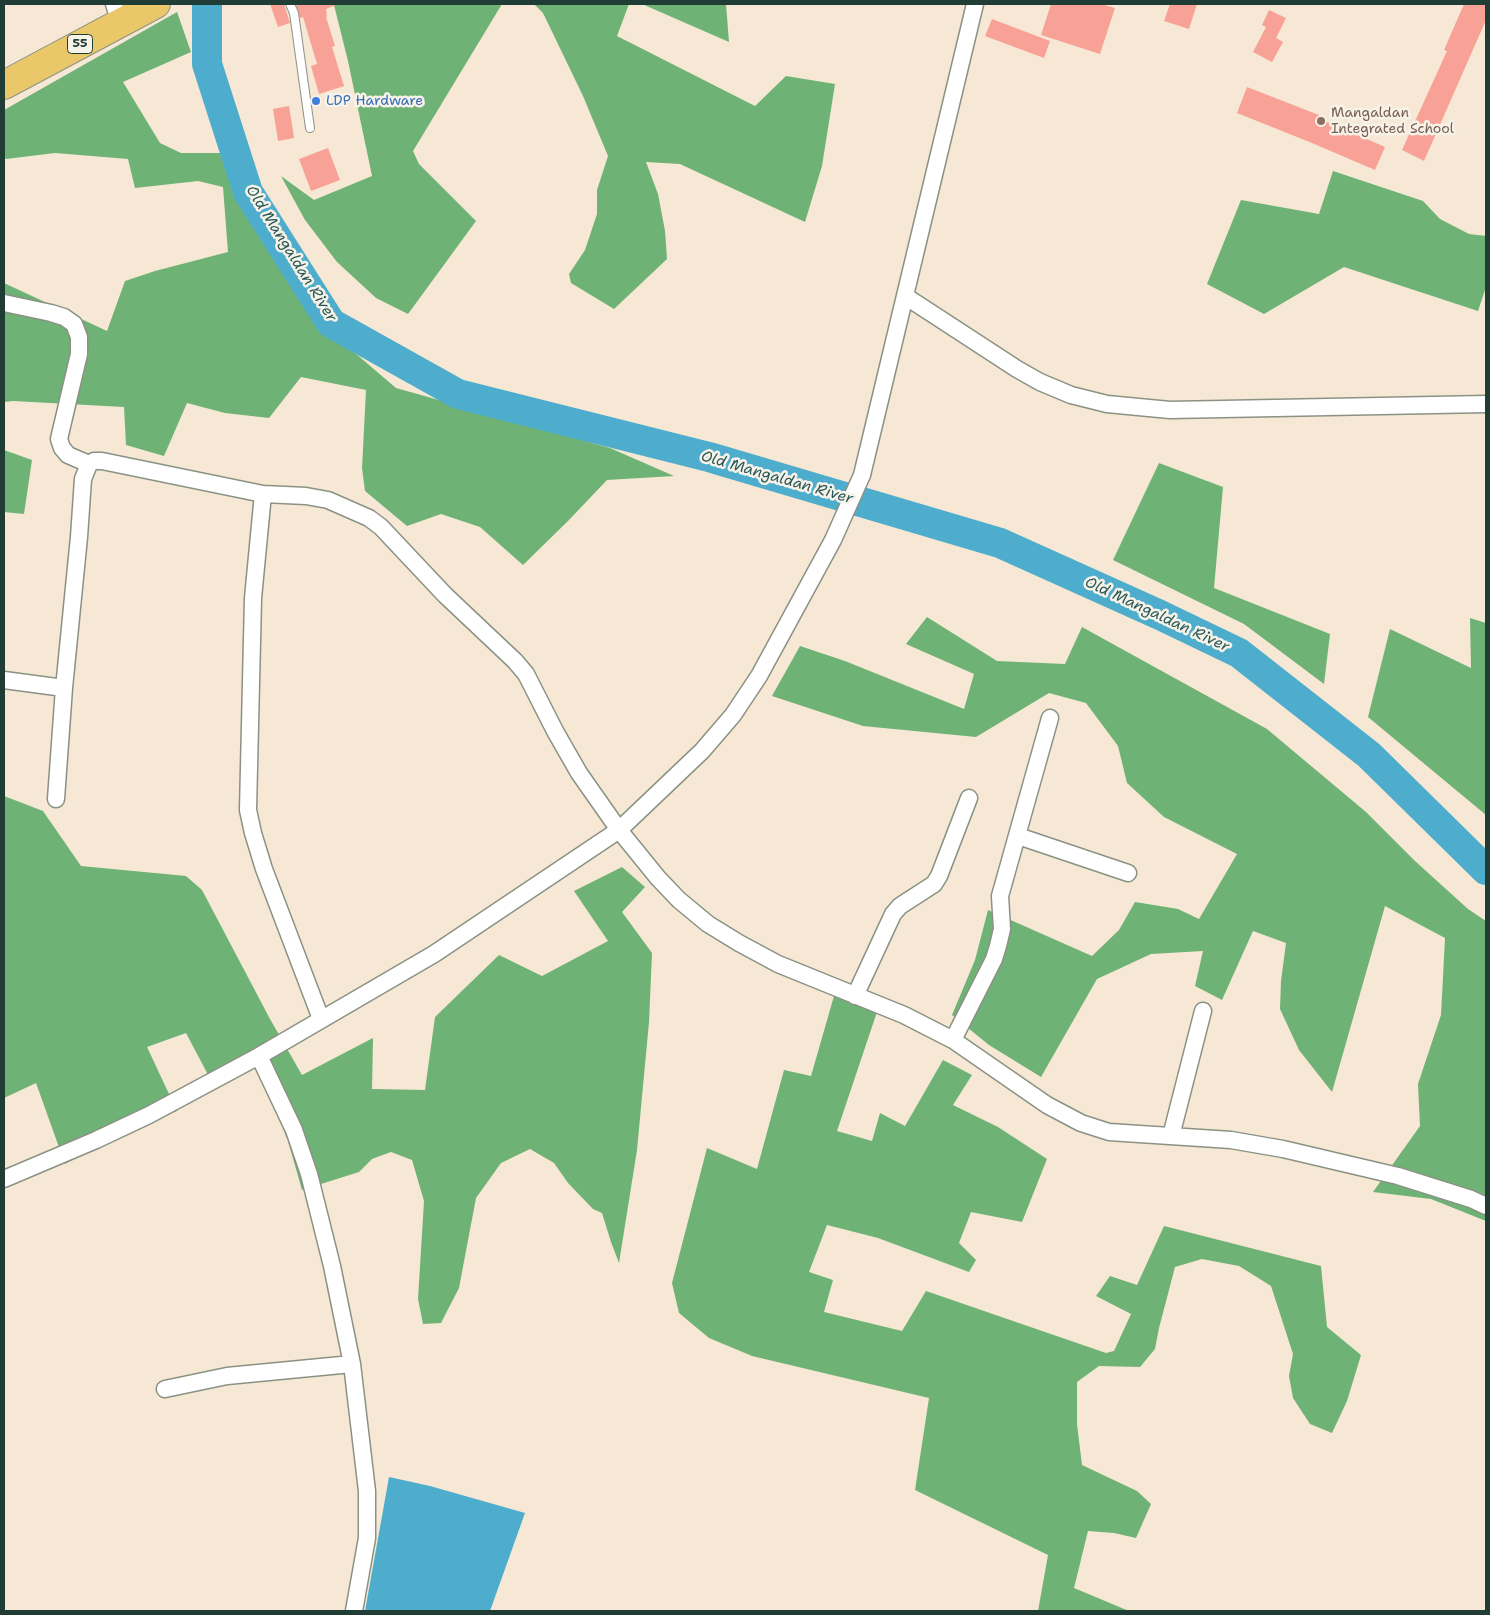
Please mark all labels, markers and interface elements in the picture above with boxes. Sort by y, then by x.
road number: 55 [68,34,92,54]
place label: LDP Hardware [326,93,423,109]
marker: LDP Hardware [310,95,322,107]
place label: Mangaldan Integrated School [1331,105,1454,138]
marker: Mangaldan Integrated School [1315,115,1327,127]
water label: Old Mangaldan River [242,182,340,326]
water label: Old Mangaldan River [699,448,855,508]
water label: Old Mangaldan River [1082,574,1232,656]

